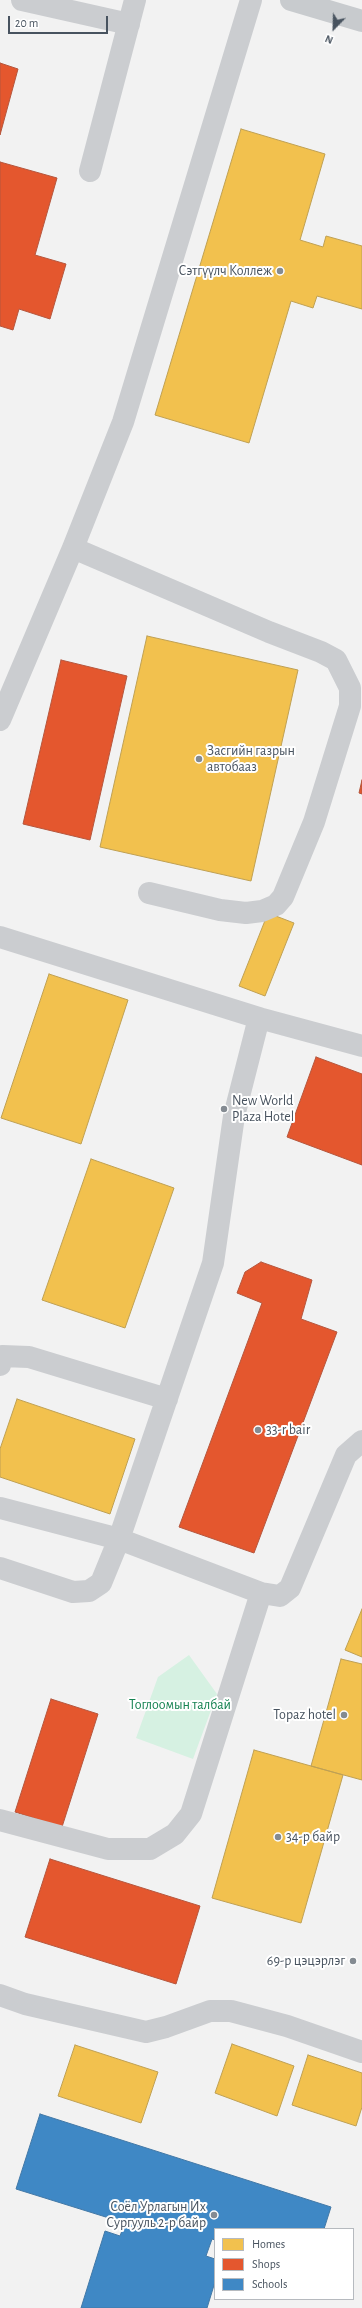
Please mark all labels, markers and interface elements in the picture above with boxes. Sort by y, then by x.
scale bar [10,8,110,34]
north arrow [314,8,354,48]
text: 20 m [15,17,38,29]
text: N [323,33,335,46]
place label: Сэтгүүлч Коллеж [178,263,272,279]
marker: Сэтгүүлч Коллеж [275,266,285,276]
place label: Засгийн газрын автобааз [207,743,295,776]
marker: Засгийн газрын автобааз [194,754,204,764]
place label: New World Plaza Hotel [232,1093,294,1126]
marker: New World Plaza Hotel [219,1104,229,1114]
place label: 33-r bair [266,1422,310,1438]
marker: 33-r bair [253,1425,263,1435]
park label: Тоглоомын талбай [129,1697,231,1713]
place label: Topaz hotel [273,1707,336,1723]
marker: Topaz hotel [339,1710,349,1720]
place label: 34-р байр [286,1829,340,1845]
marker: 34-р байр [273,1832,283,1842]
place label: 69-р цэцэрлэг [267,1953,345,1969]
marker: 69-р цэцэрлэг [348,1956,358,1966]
place label: Соёл Урлагын Их Сургууль 2-р байр [106,2199,206,2232]
marker: Соёл Урлагын Их Сургууль 2-р байр [209,2210,219,2220]
legend [214,2228,354,2300]
text: Homes [252,2238,285,2250]
text: Shops [252,2258,280,2270]
text: Schools [252,2278,287,2290]

